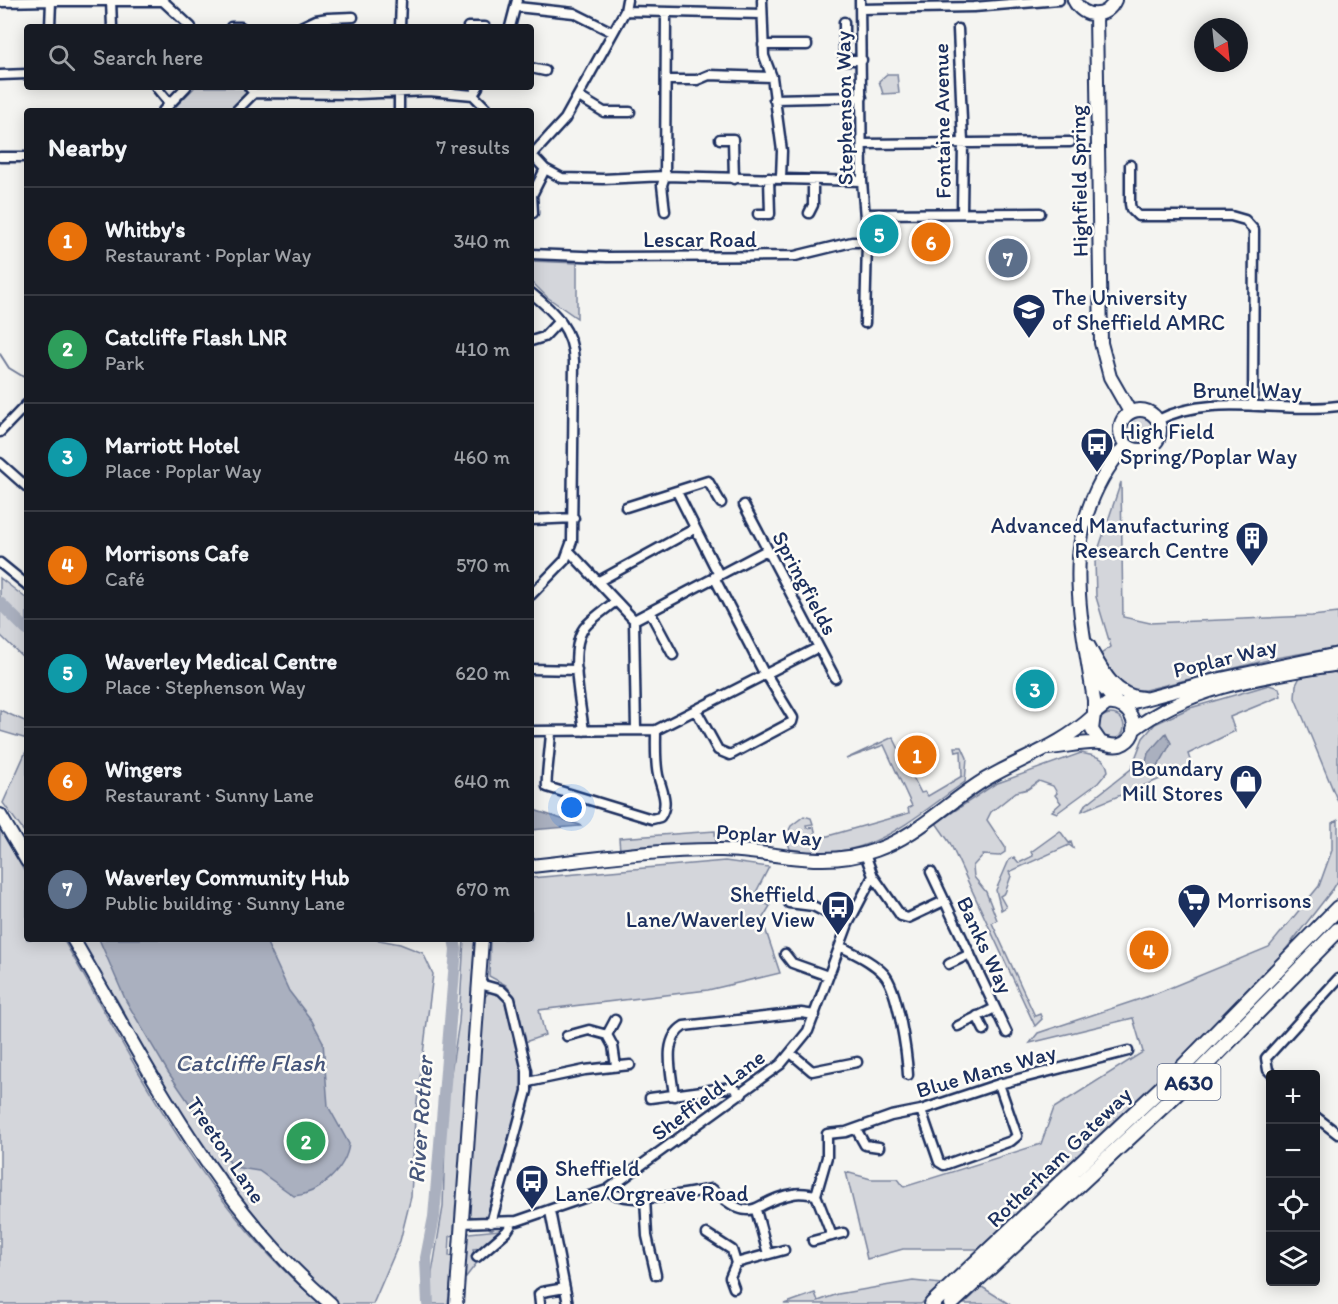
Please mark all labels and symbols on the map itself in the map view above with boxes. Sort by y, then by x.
north arrow [1194,18,1248,72]
street label: Stephenson Way [829,30,859,186]
street label: Fontaine Avenue [927,43,957,199]
street label: Highfield Spring [1064,104,1094,257]
pin: 5 [860,212,898,256]
pin: 6 [912,220,950,264]
street label: Lescar Road [643,226,757,253]
pin: 7 [988,236,1028,280]
place label: The University of Sheffield AMRC [1052,284,1225,336]
school or university icon: The University of Sheffield AMRC [1011,292,1047,339]
street label: Brunel Way [1192,377,1302,404]
place label: High Field Spring/Poplar Way [1120,418,1298,470]
bus stop icon: High Field Spring/Poplar Way [1079,426,1115,473]
place label: Advanced Manufacturing Research Centre [991,512,1230,564]
building icon: Advanced Manufacturing Research Centre [1234,520,1270,567]
street label: Springfields [766,526,844,640]
street label: Poplar Way [1170,632,1280,684]
pin: 3 [1016,666,1054,712]
pin: 1 [898,732,936,777]
place label: Boundary Mill Stores [1122,755,1224,807]
shop icon: Boundary Mill Stores [1228,763,1264,810]
your location [557,793,586,822]
street label: Poplar Way [715,818,824,852]
place label: Sheffield Lane/Waverley View [626,881,815,933]
supermarket icon: Morrisons [1176,882,1212,929]
place label: Morrisons [1217,887,1312,914]
bus stop icon: Sheffield Lane/Waverley View [820,889,856,936]
street label: Banks Way [951,892,1020,999]
pin: 4 [1130,928,1168,972]
street label: Blue Mans Way [913,1038,1060,1104]
street label: Sheffield Lane [646,1043,770,1147]
water label: Catcliffe Flash [175,1048,325,1077]
water label: River Rother [401,1053,439,1184]
road number: A630 [1158,1064,1220,1100]
street label: Rotherham Gateway [981,1080,1138,1233]
street label: Treeton Lane [180,1092,272,1208]
pin: 2 [286,1118,326,1164]
place label: Sheffield Lane/Orgreave Road [555,1155,749,1207]
bus stop icon: Sheffield Lane/Orgreave Road [514,1163,550,1210]

